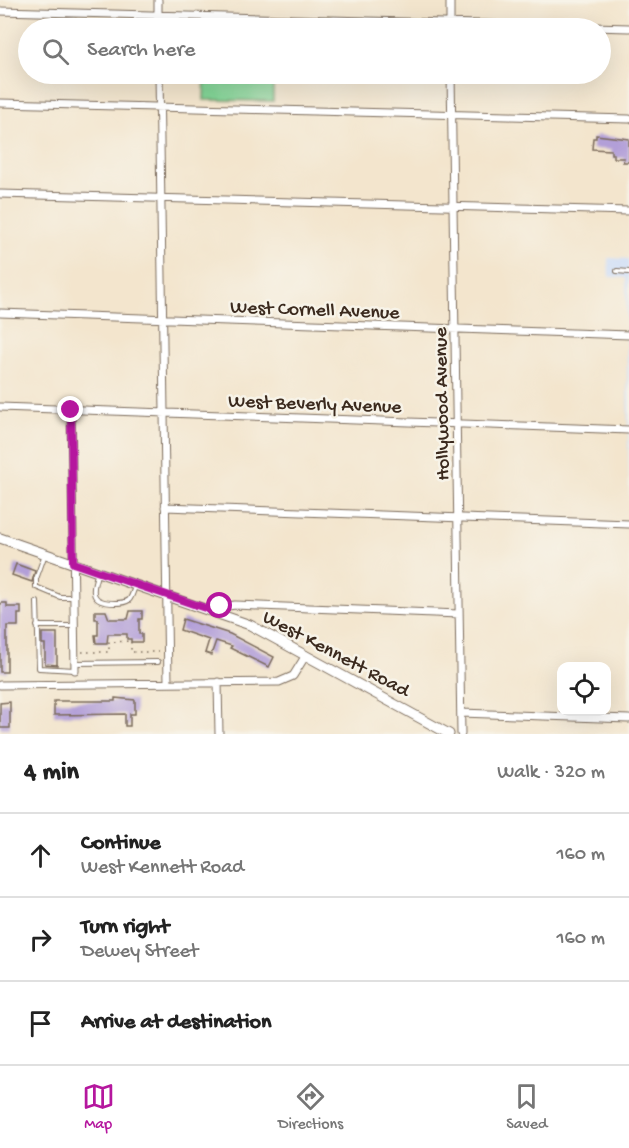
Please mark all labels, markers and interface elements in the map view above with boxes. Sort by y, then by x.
search box [18,18,611,84]
icon: search [39,35,72,68]
text: Search here [87,38,195,64]
street label: West Cornell Avenue [230,297,401,326]
street label: Hollywood Avenue [431,326,456,481]
street label: West Beverly Avenue [228,391,403,420]
route end [57,396,83,422]
route start [206,592,232,618]
street label: West Kennett Road [258,607,415,705]
map controls [557,662,611,716]
button: locate [557,662,611,716]
text: 4 min [24,758,79,789]
text: Walk · 320 m [497,762,605,785]
text: Continue [81,831,161,857]
icon: ahead [24,839,57,872]
text: 160 m [556,844,605,867]
text: West Kennett Road [81,857,244,880]
text: Turn right [81,915,169,941]
icon: right [24,923,57,956]
text: 160 m [556,928,605,951]
text: Dewey Street [81,941,198,964]
icon: arrive [24,1007,57,1040]
text: Arrive at destination [81,1010,271,1036]
tab: Map [82,1080,115,1135]
tab: Directions [278,1080,343,1135]
tab: Saved [506,1080,547,1135]

